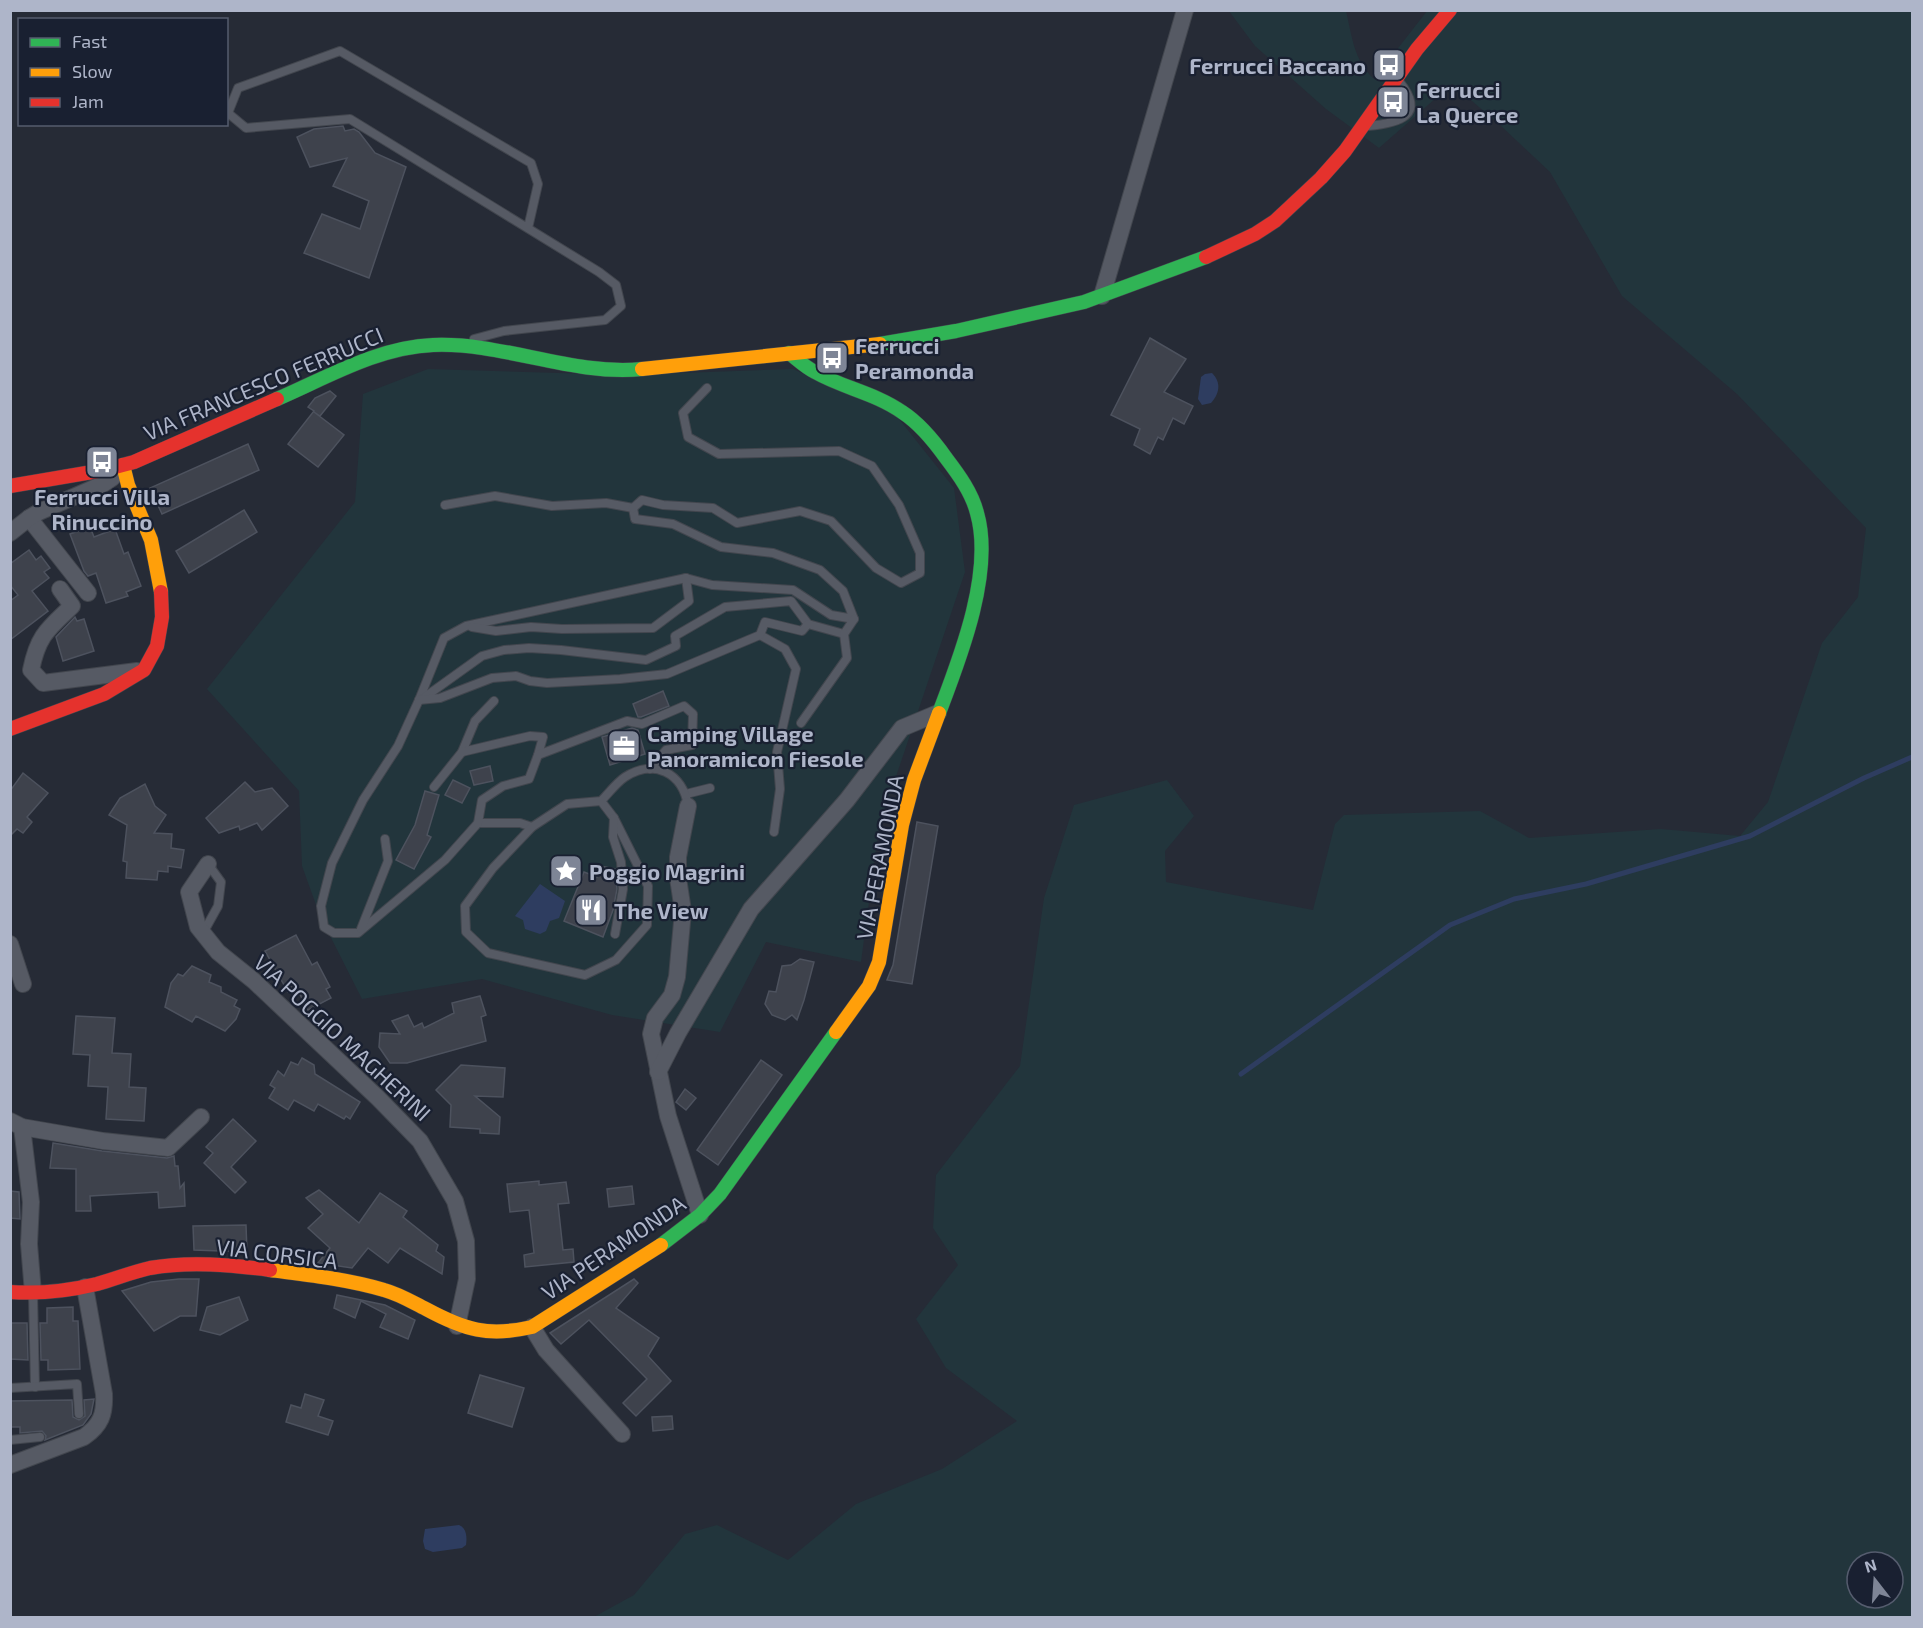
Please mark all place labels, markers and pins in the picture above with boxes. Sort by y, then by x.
bus stop icon: Ferrucci Baccano [1371,47,1407,83]
place label: Ferrucci Baccano [1189,52,1366,78]
place label: Ferrucci La Querce [1416,76,1518,128]
bus stop icon: Ferrucci La Querce [1375,84,1411,120]
place label: Ferrucci Peramonda [855,332,974,383]
bus stop icon: Ferrucci Peramonda [814,340,850,376]
bus stop icon: Ferrucci Villa Rinuccino [84,444,120,480]
place label: Ferrucci Villa Rinuccino [34,483,170,534]
place label: Camping Village Panoramicon Fiesole [647,720,864,771]
office icon: Camping Village Panoramicon Fiesole [606,728,642,764]
place icon: Poggio Magrini [548,853,584,889]
place label: Poggio Magrini [589,858,745,884]
restaurant icon: The View [573,892,609,928]
place label: The View [614,897,709,923]

